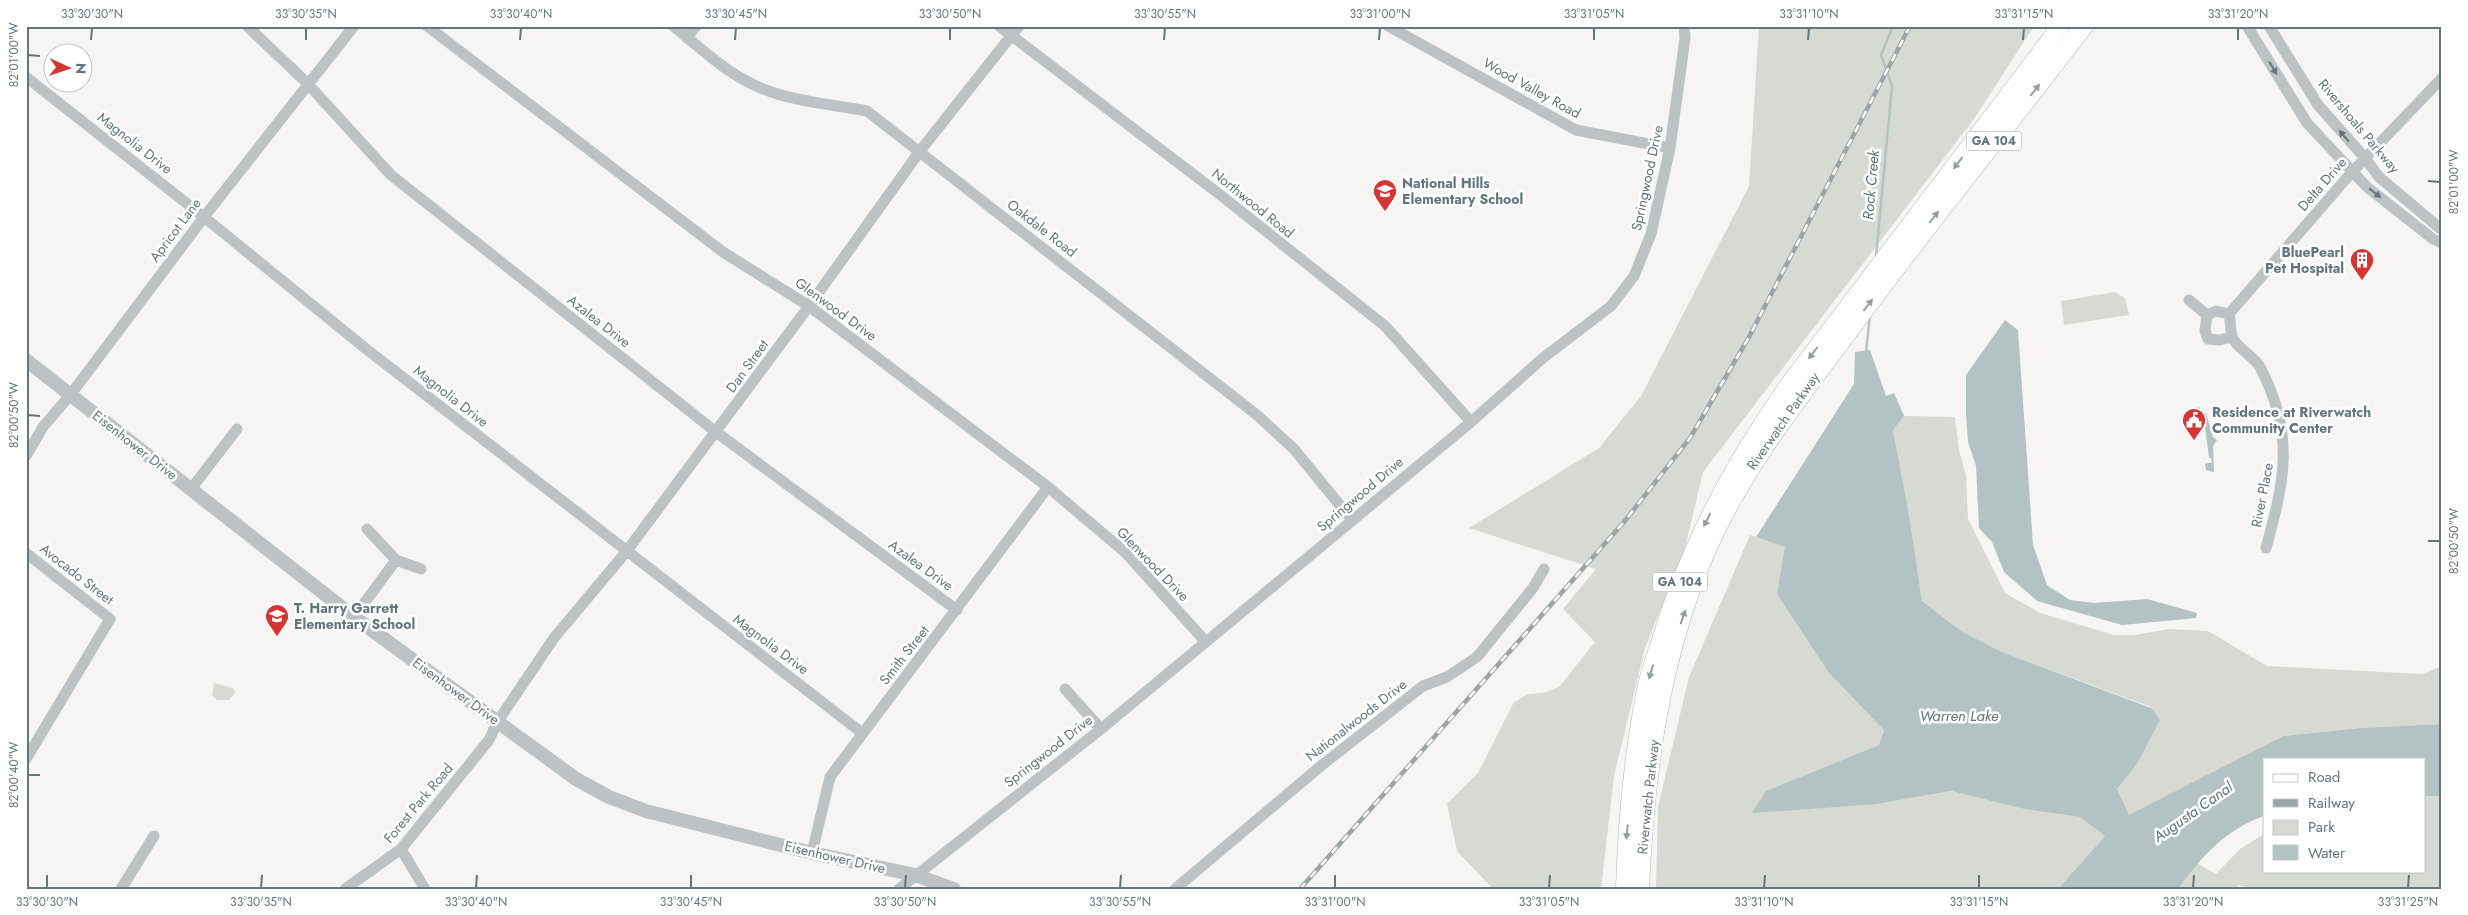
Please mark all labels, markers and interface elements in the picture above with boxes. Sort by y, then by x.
text: 33°30'30"N [61,5,123,23]
text: 33°30'35"N [275,5,337,23]
text: 33°30'40"N [490,5,552,23]
text: 33°30'45"N [705,5,767,23]
text: 33°30'50"N [919,5,981,23]
text: 33°30'55"N [1134,5,1196,23]
text: 33°31'00"N [1349,5,1411,23]
text: 33°31'05"N [1564,5,1624,23]
text: 33°31'10"N [1779,5,1839,23]
text: 33°31'15"N [1995,5,2053,23]
text: 33°31'20"N [2208,5,2268,23]
text: 82°01'00"W [5,23,23,87]
north arrow [42,42,92,92]
street label: Wood Valley Road [1480,53,1584,123]
one-way arrow [2268,61,2277,74]
text: N [71,63,91,75]
street label: Rivershoals Parkway [2314,75,2405,178]
one-way arrow [2029,84,2040,97]
street label: Magnolia Drive [93,107,177,179]
street label: Springwood Drive [1626,123,1668,233]
one-way arrow [2338,130,2350,142]
road number: GA 104 [1966,132,2022,150]
water label: Rock Creek [1857,149,1885,221]
text: 82°01'00"W [2445,150,2463,214]
street label: Delta Drive [2293,153,2351,215]
one-way arrow [1953,156,1963,170]
street label: Northwood Road [1207,163,1299,243]
place label: National Hills Elementary School [1402,173,1523,209]
school or university icon: National Hills Elementary School [1372,178,1398,212]
one-way arrow [2368,188,2381,199]
street label: Apricot Lane [144,194,206,266]
street label: Oakdale Road [1003,194,1081,262]
one-way arrow [1929,211,1940,224]
place label: BluePearl Pet Hospital [2265,242,2344,278]
building icon: BluePearl Pet Hospital [2349,247,2375,281]
street label: Glenwood Drive [791,273,881,345]
street label: Azalea Drive [563,290,635,352]
one-way arrow [1862,299,1873,312]
street label: Dan Street [721,335,773,397]
one-way arrow [1807,346,1818,359]
street label: Magnolia Drive [409,360,493,432]
street label: Riverwatch Parkway [1742,367,1825,474]
text: 82°00'50"W [5,382,23,448]
place label: Residence at Riverwatch Community Center [2212,402,2371,438]
street label: Eisenhower Drive [88,405,182,485]
public building icon: Residence at Riverwatch Community Center [2181,407,2207,441]
street label: Springwood Drive [1312,452,1408,536]
street label: River Place [2246,461,2278,529]
text: 82°00'50"W [2445,508,2463,574]
one-way arrow [1703,512,1711,527]
street label: Glenwood Drive [1112,522,1194,606]
street label: Azalea Drive [885,535,957,595]
street label: Avocado Street [36,539,119,610]
road number: GA 104 [1652,572,1708,592]
place label: T. Harry Garrett Elementary School [294,598,415,634]
school or university icon: T. Harry Garrett Elementary School [264,603,290,637]
street label: Magnolia Drive [729,609,813,679]
one-way arrow [1679,609,1687,624]
street label: Smith Street [874,621,934,689]
street label: Eisenhower Drive [408,653,504,729]
one-way arrow [1647,664,1655,679]
street label: Nationalwoods Drive [1301,674,1411,766]
water label: Warren Lake [1919,705,1999,727]
street label: Springwood Drive [1000,710,1096,792]
street label: Riverwatch Parkway [1632,738,1664,855]
text: 82°00'40"W [5,742,23,808]
legend [2263,758,2426,872]
street label: Forest Park Road [379,759,457,847]
text: Road [2308,766,2340,788]
water label: Augusta Canal [2148,776,2238,848]
text: Railway [2308,792,2355,814]
text: Park [2308,816,2335,838]
one-way arrow [1623,825,1631,841]
street label: Eisenhower Drive [783,836,887,878]
text: Water [2308,842,2346,864]
text: 33°30'30"N [16,893,78,911]
text: 33°30'35"N [230,893,292,911]
text: 33°30'40"N [445,893,507,911]
text: 33°30'45"N [660,893,722,911]
text: 33°30'50"N [874,893,936,911]
text: 33°30'55"N [1089,893,1151,911]
text: 33°31'00"N [1304,893,1366,911]
text: 33°31'05"N [1519,893,1579,911]
text: 33°31'10"N [1734,893,1794,911]
text: 33°31'15"N [1950,893,2008,911]
text: 33°31'20"N [2163,893,2223,911]
text: 33°31'25"N [2378,893,2438,911]

